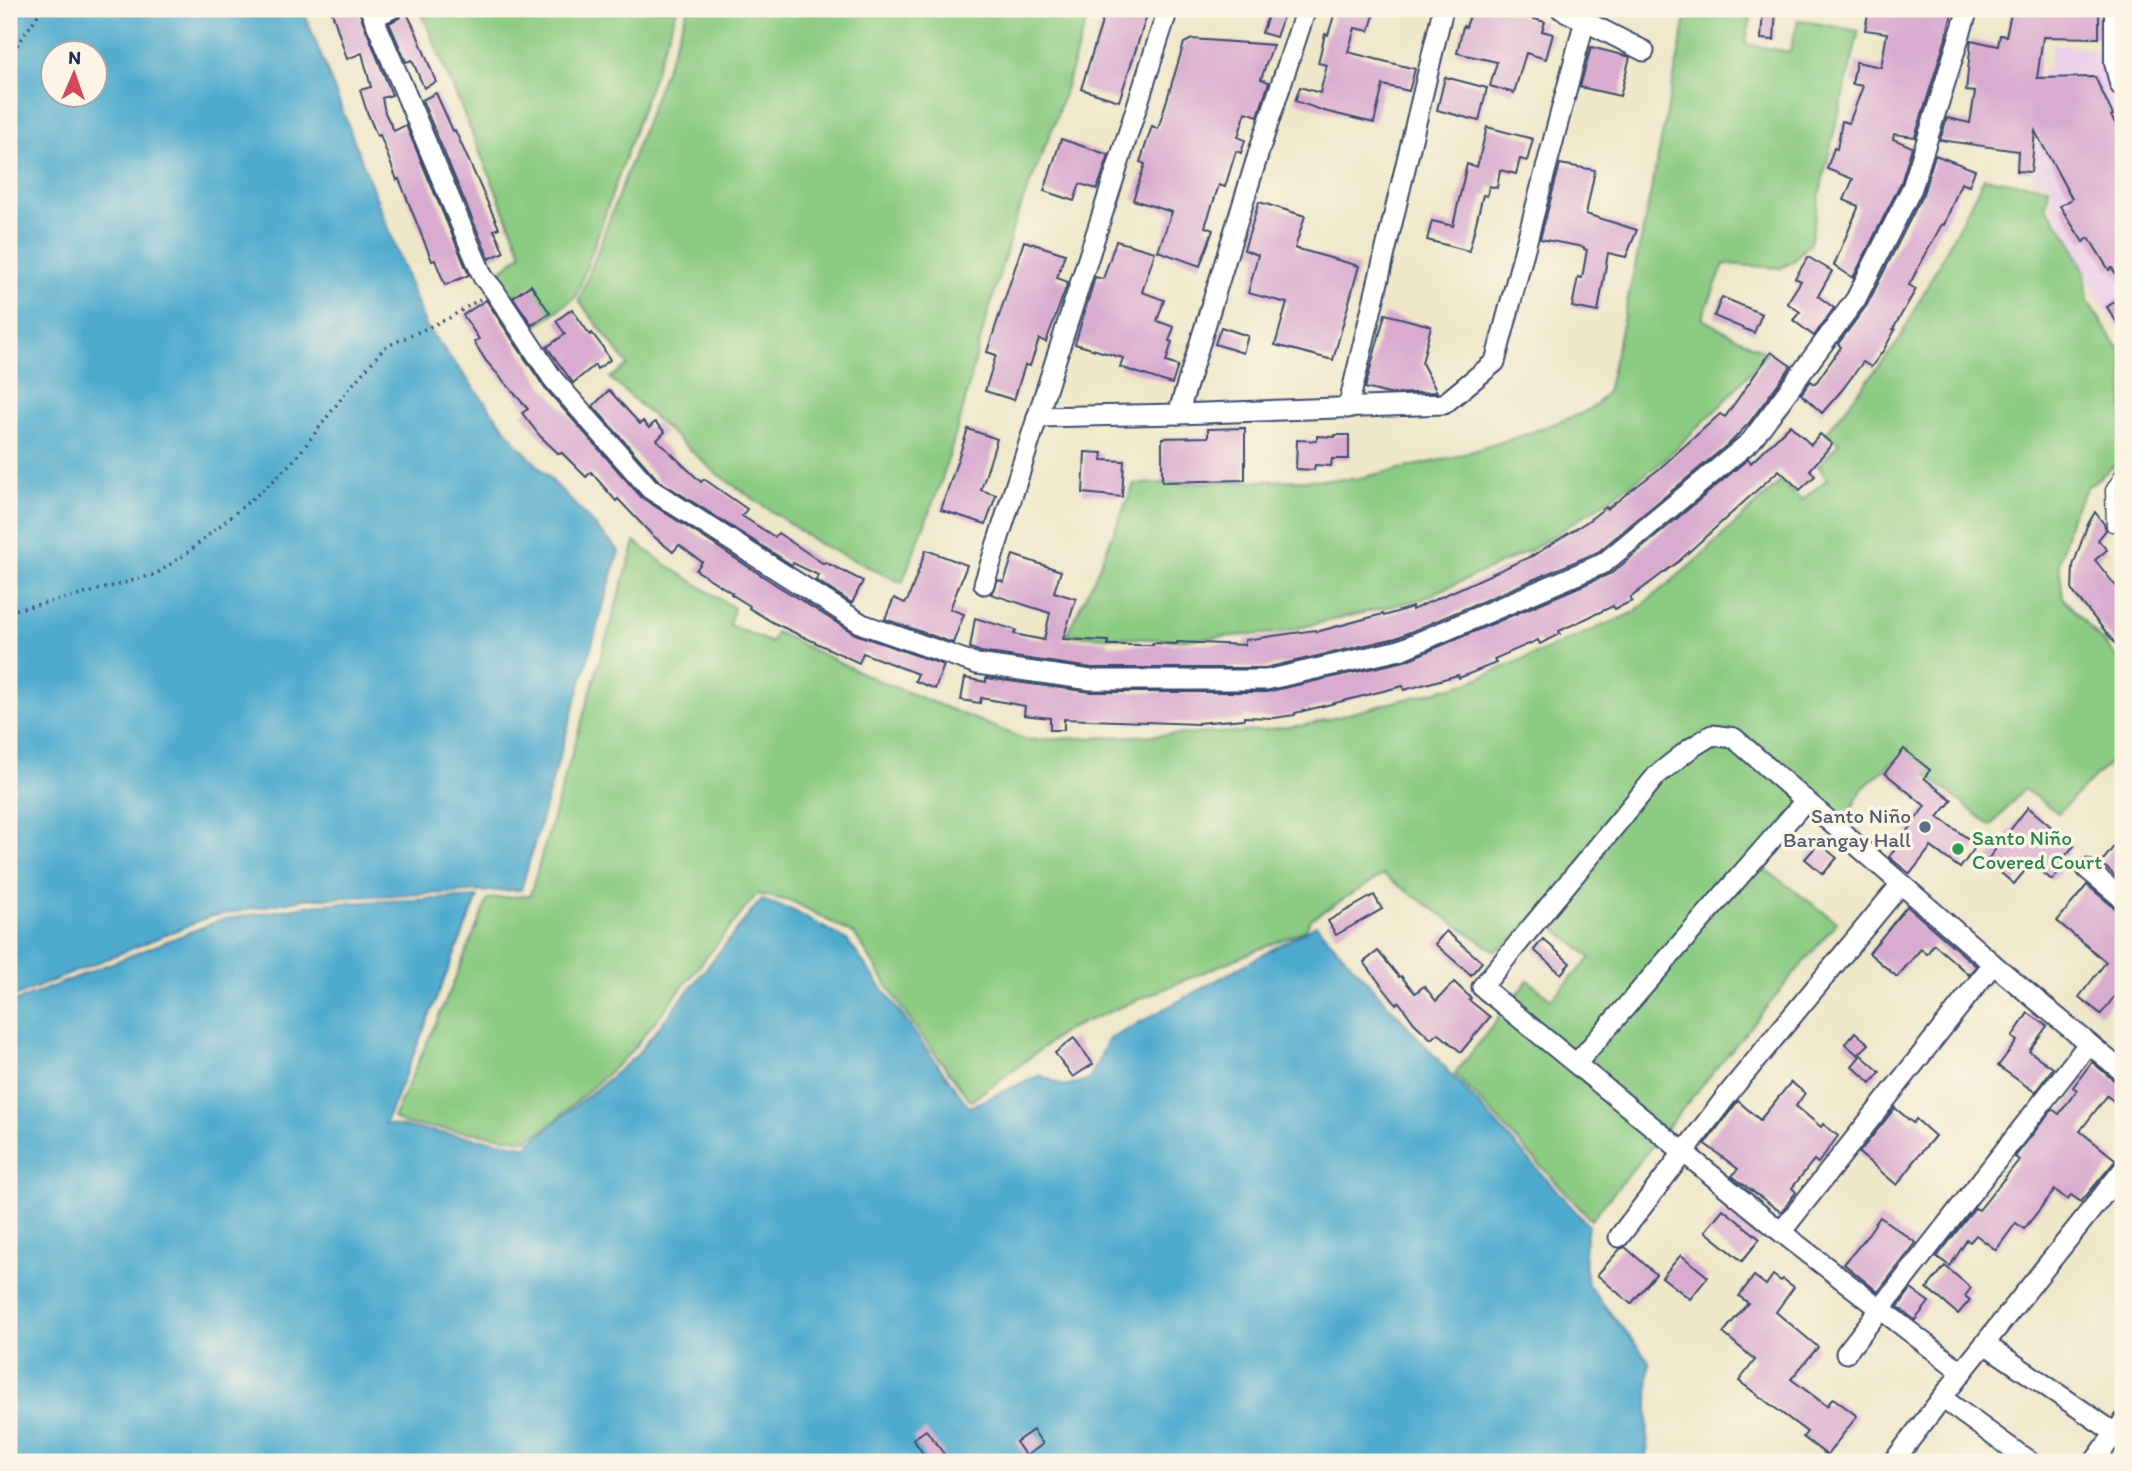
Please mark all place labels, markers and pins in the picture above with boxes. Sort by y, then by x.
place label: Santo Niño Barangay Hall [1783,803,1911,852]
marker: Santo Niño Barangay Hall [1917,819,1933,835]
place label: Santo Niño Covered Court [1972,825,2102,874]
marker: Santo Niño Covered Court [1950,841,1966,857]

